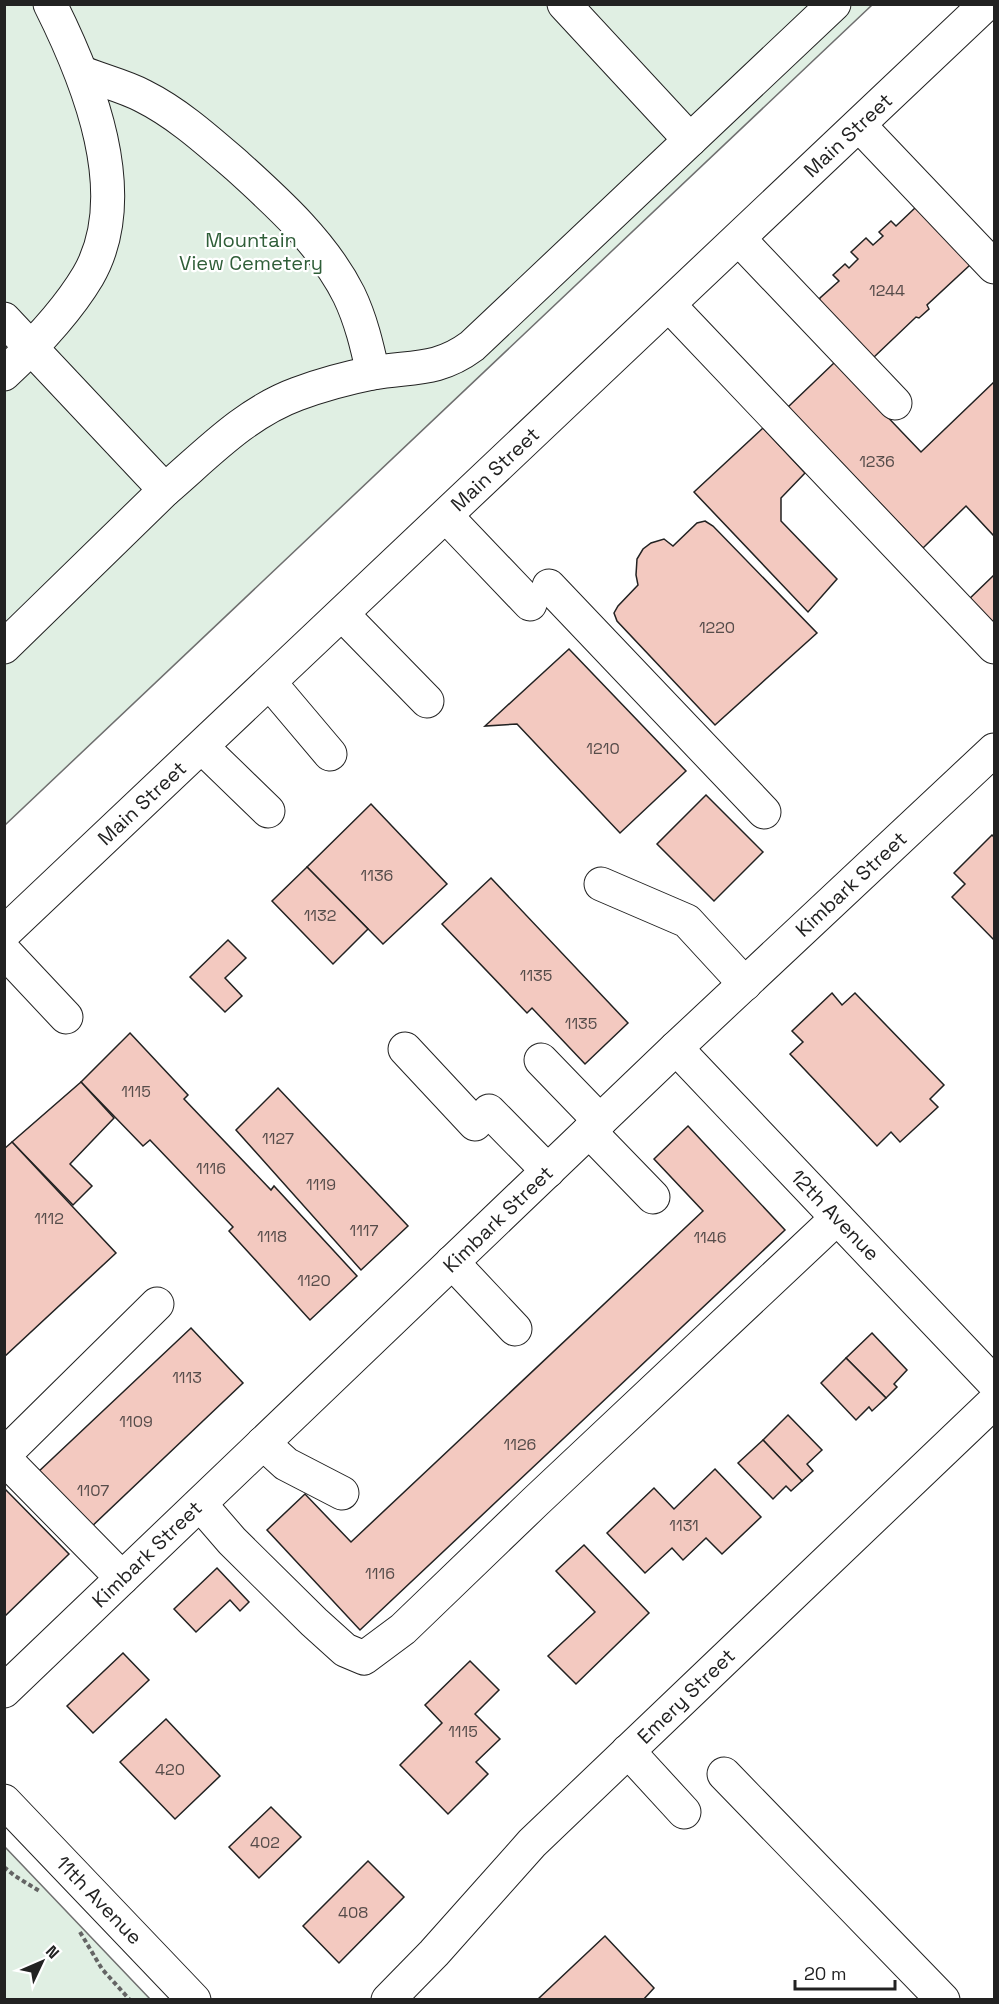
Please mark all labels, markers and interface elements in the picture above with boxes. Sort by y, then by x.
street label: Main Street [798,87,898,183]
park label: Mountain View Cemetery [179,227,323,276]
house number: 1244 [869,280,905,301]
street label: Main Street [445,421,545,517]
house number: 1236 [859,451,895,472]
house number: 1220 [699,617,735,638]
house number: 1210 [586,738,620,759]
street label: Main Street [92,755,192,851]
street label: Kimbark Street [790,826,912,942]
house number: 1136 [361,865,393,886]
house number: 1132 [304,905,336,926]
house number: 1135 [520,965,552,986]
house number: 1135 [565,1013,597,1034]
house number: 1115 [121,1081,151,1102]
house number: 1127 [262,1128,294,1149]
house number: 1116 [196,1158,226,1179]
street label: Kimbark Street [437,1160,559,1278]
street label: 12th Avenue [785,1164,885,1266]
house number: 1119 [306,1174,336,1195]
house number: 1112 [34,1208,64,1229]
house number: 1117 [349,1220,379,1241]
house number: 1118 [257,1226,287,1247]
house number: 1146 [693,1227,727,1248]
house number: 1120 [297,1270,331,1291]
house number: 1113 [172,1367,202,1388]
house number: 1109 [119,1411,153,1432]
house number: 1126 [504,1434,536,1455]
house number: 1107 [77,1480,109,1501]
street label: Kimbark Street [86,1495,208,1613]
house number: 1131 [669,1515,699,1536]
house number: 1116 [365,1563,395,1584]
street label: Emery Street [632,1643,740,1749]
house number: 1115 [448,1721,478,1742]
house number: 420 [155,1759,185,1780]
house number: 402 [250,1832,280,1853]
street label: 11th Avenue [50,1850,148,1950]
house number: 408 [338,1902,368,1923]
north arrow [12,1932,72,1992]
text: N [41,1941,64,1963]
scale bar [795,1953,896,1991]
text: 20 m [804,1962,847,1985]

